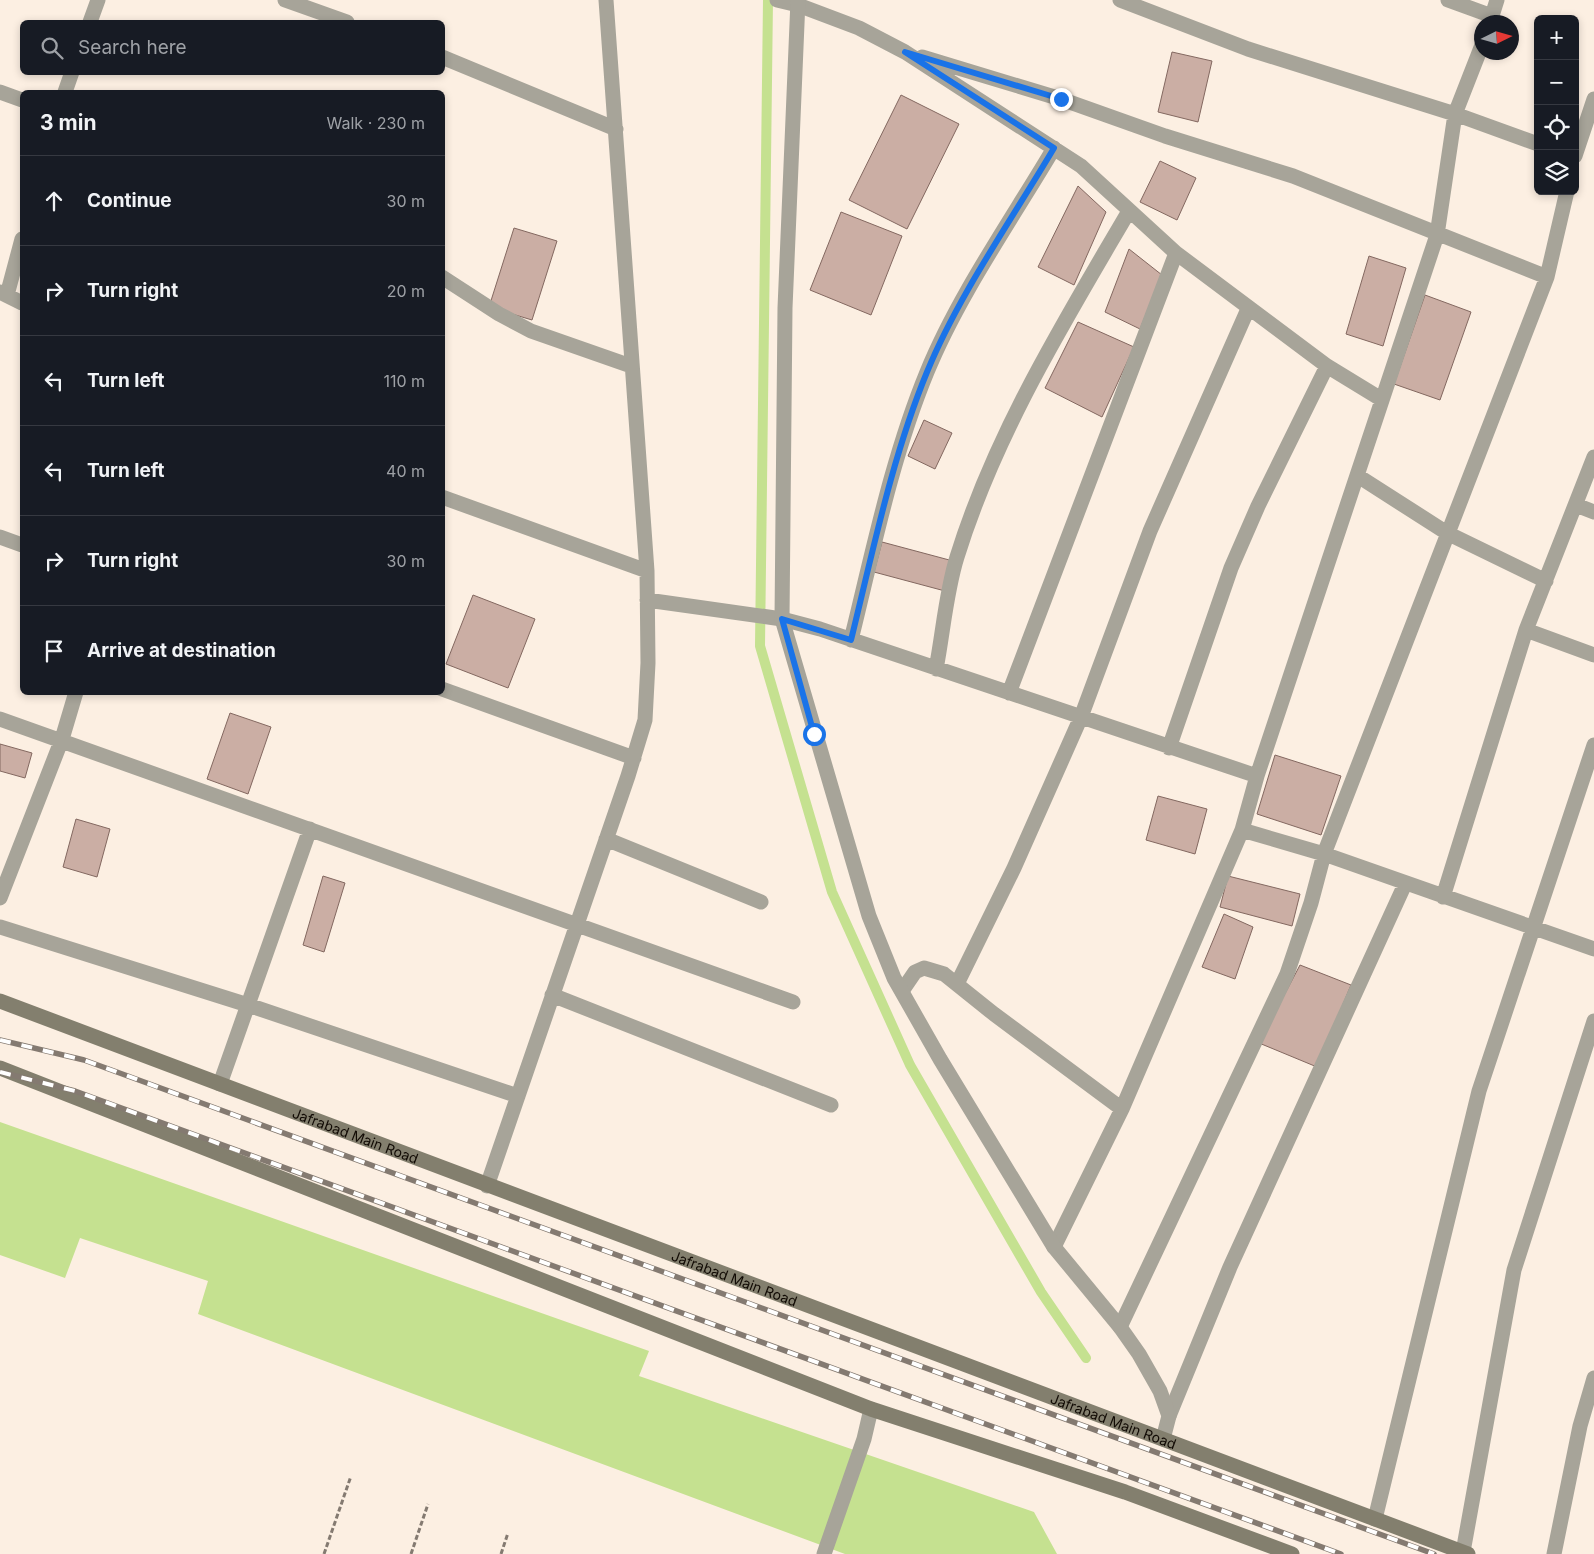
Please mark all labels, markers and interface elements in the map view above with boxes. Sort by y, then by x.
north arrow [1474,15,1519,60]
map controls [1534,15,1579,195]
button: + [1534,15,1579,60]
search box [20,20,445,75]
icon: search [38,34,66,62]
text: Search here [78,36,187,59]
button: − [1534,60,1579,105]
route end [1050,88,1073,111]
button: locate [1534,105,1579,150]
text: 3 min [40,110,96,135]
text: Walk · 230 m [327,113,425,133]
button: layers [1534,150,1579,195]
icon: ahead [40,187,68,215]
text: Continue [87,189,172,212]
text: 30 m [387,191,425,211]
icon: right [40,277,68,305]
text: Turn right [87,279,178,302]
text: 20 m [387,281,425,301]
icon: left [40,367,68,395]
text: Turn left [87,369,165,392]
text: 110 m [383,371,425,391]
icon: left [40,457,68,485]
text: Turn left [87,459,165,482]
text: 40 m [386,461,425,481]
icon: right [40,547,68,575]
text: Turn right [87,549,178,572]
text: 30 m [387,551,425,571]
icon: arrive [40,637,68,665]
text: Arrive at destination [87,639,276,662]
route start [803,723,826,746]
street label: Jafrabad Main Road [290,1104,421,1166]
street label: Jafrabad Main Road [669,1246,800,1309]
street label: Jafrabad Main Road [1048,1389,1179,1452]

